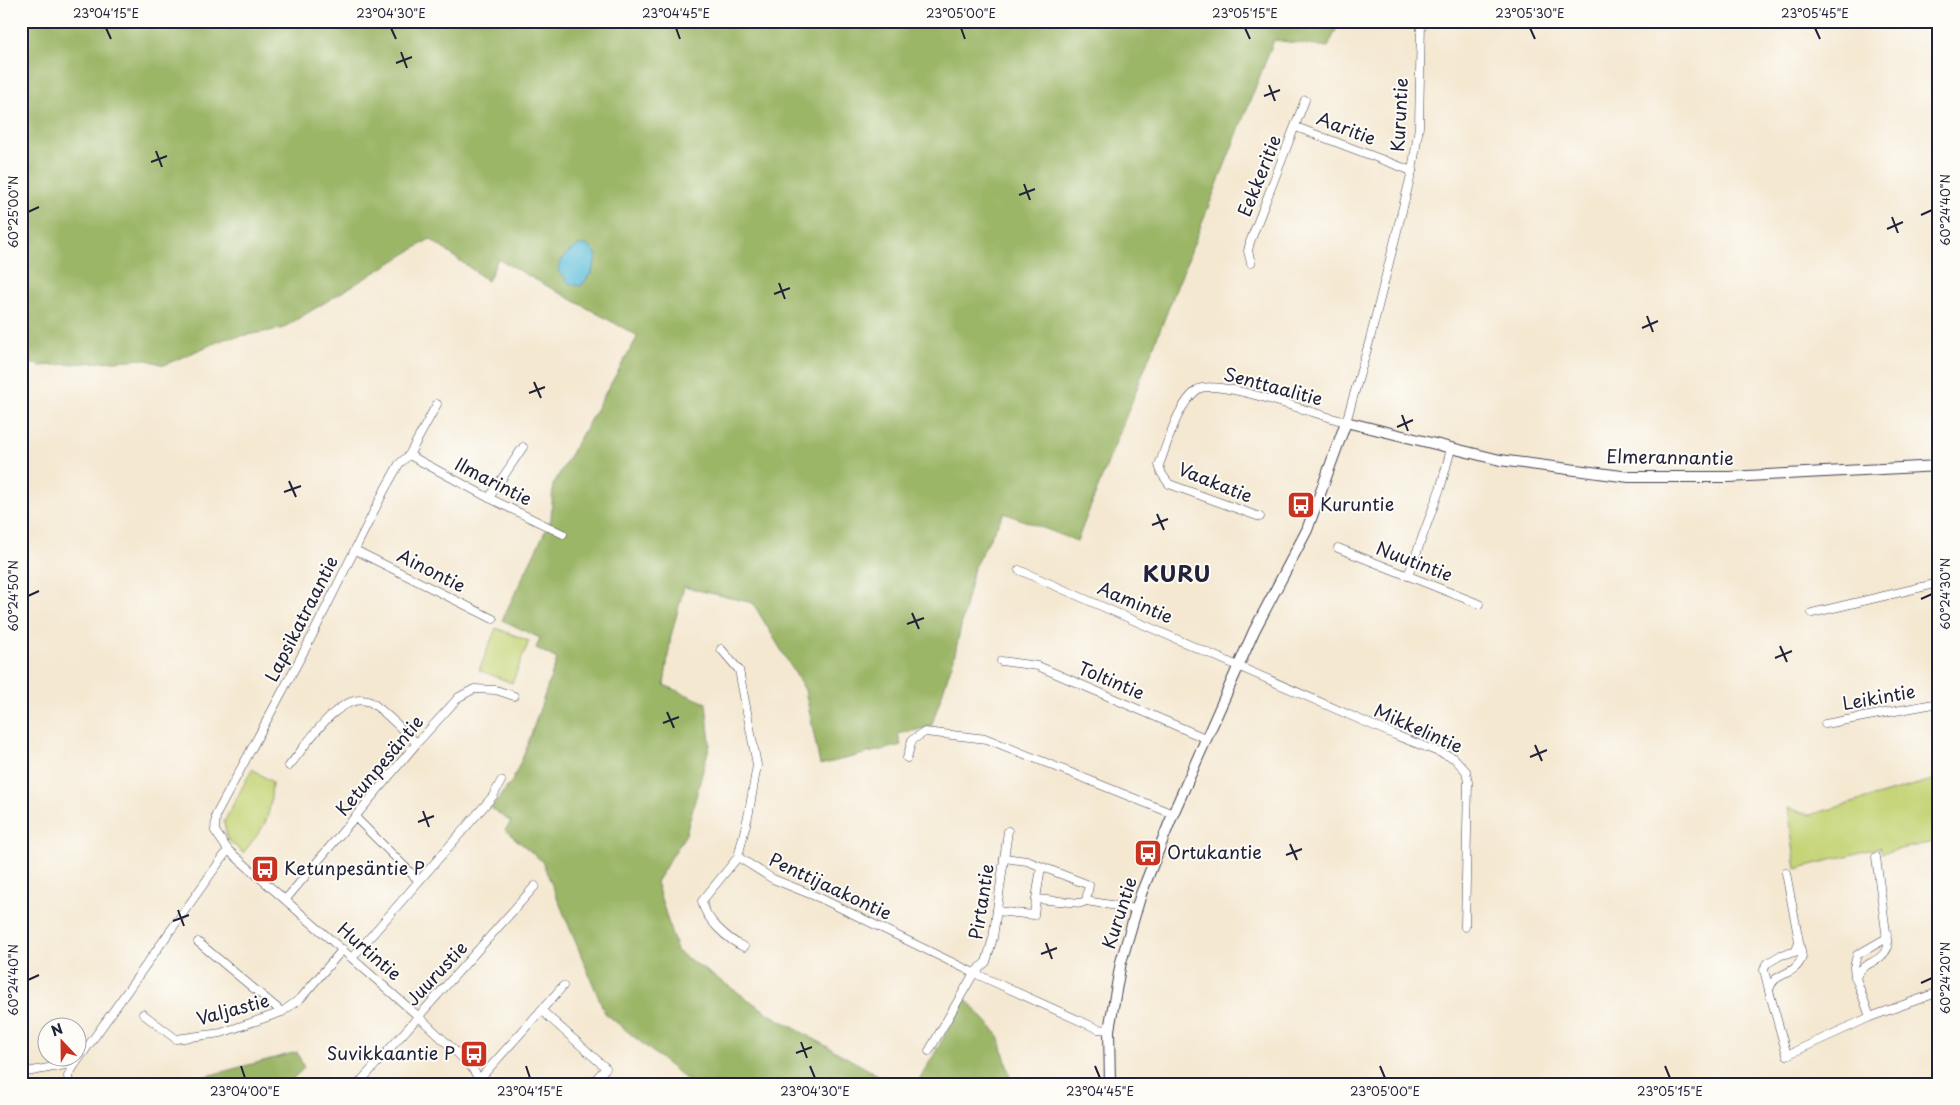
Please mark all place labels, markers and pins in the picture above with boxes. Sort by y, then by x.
bus stop icon: Kuruntie [1286,490,1316,520]
place label: Kuruntie [1320,490,1394,517]
bus stop icon: Ortukantie [1133,838,1163,868]
place label: Ortukantie [1167,838,1262,865]
bus stop icon: Ketunpesäntie P [250,854,280,884]
place label: Ketunpesäntie P [284,854,425,881]
place label: Suvikkaantie P [327,1039,455,1066]
bus stop icon: Suvikkaantie P [459,1039,489,1069]

